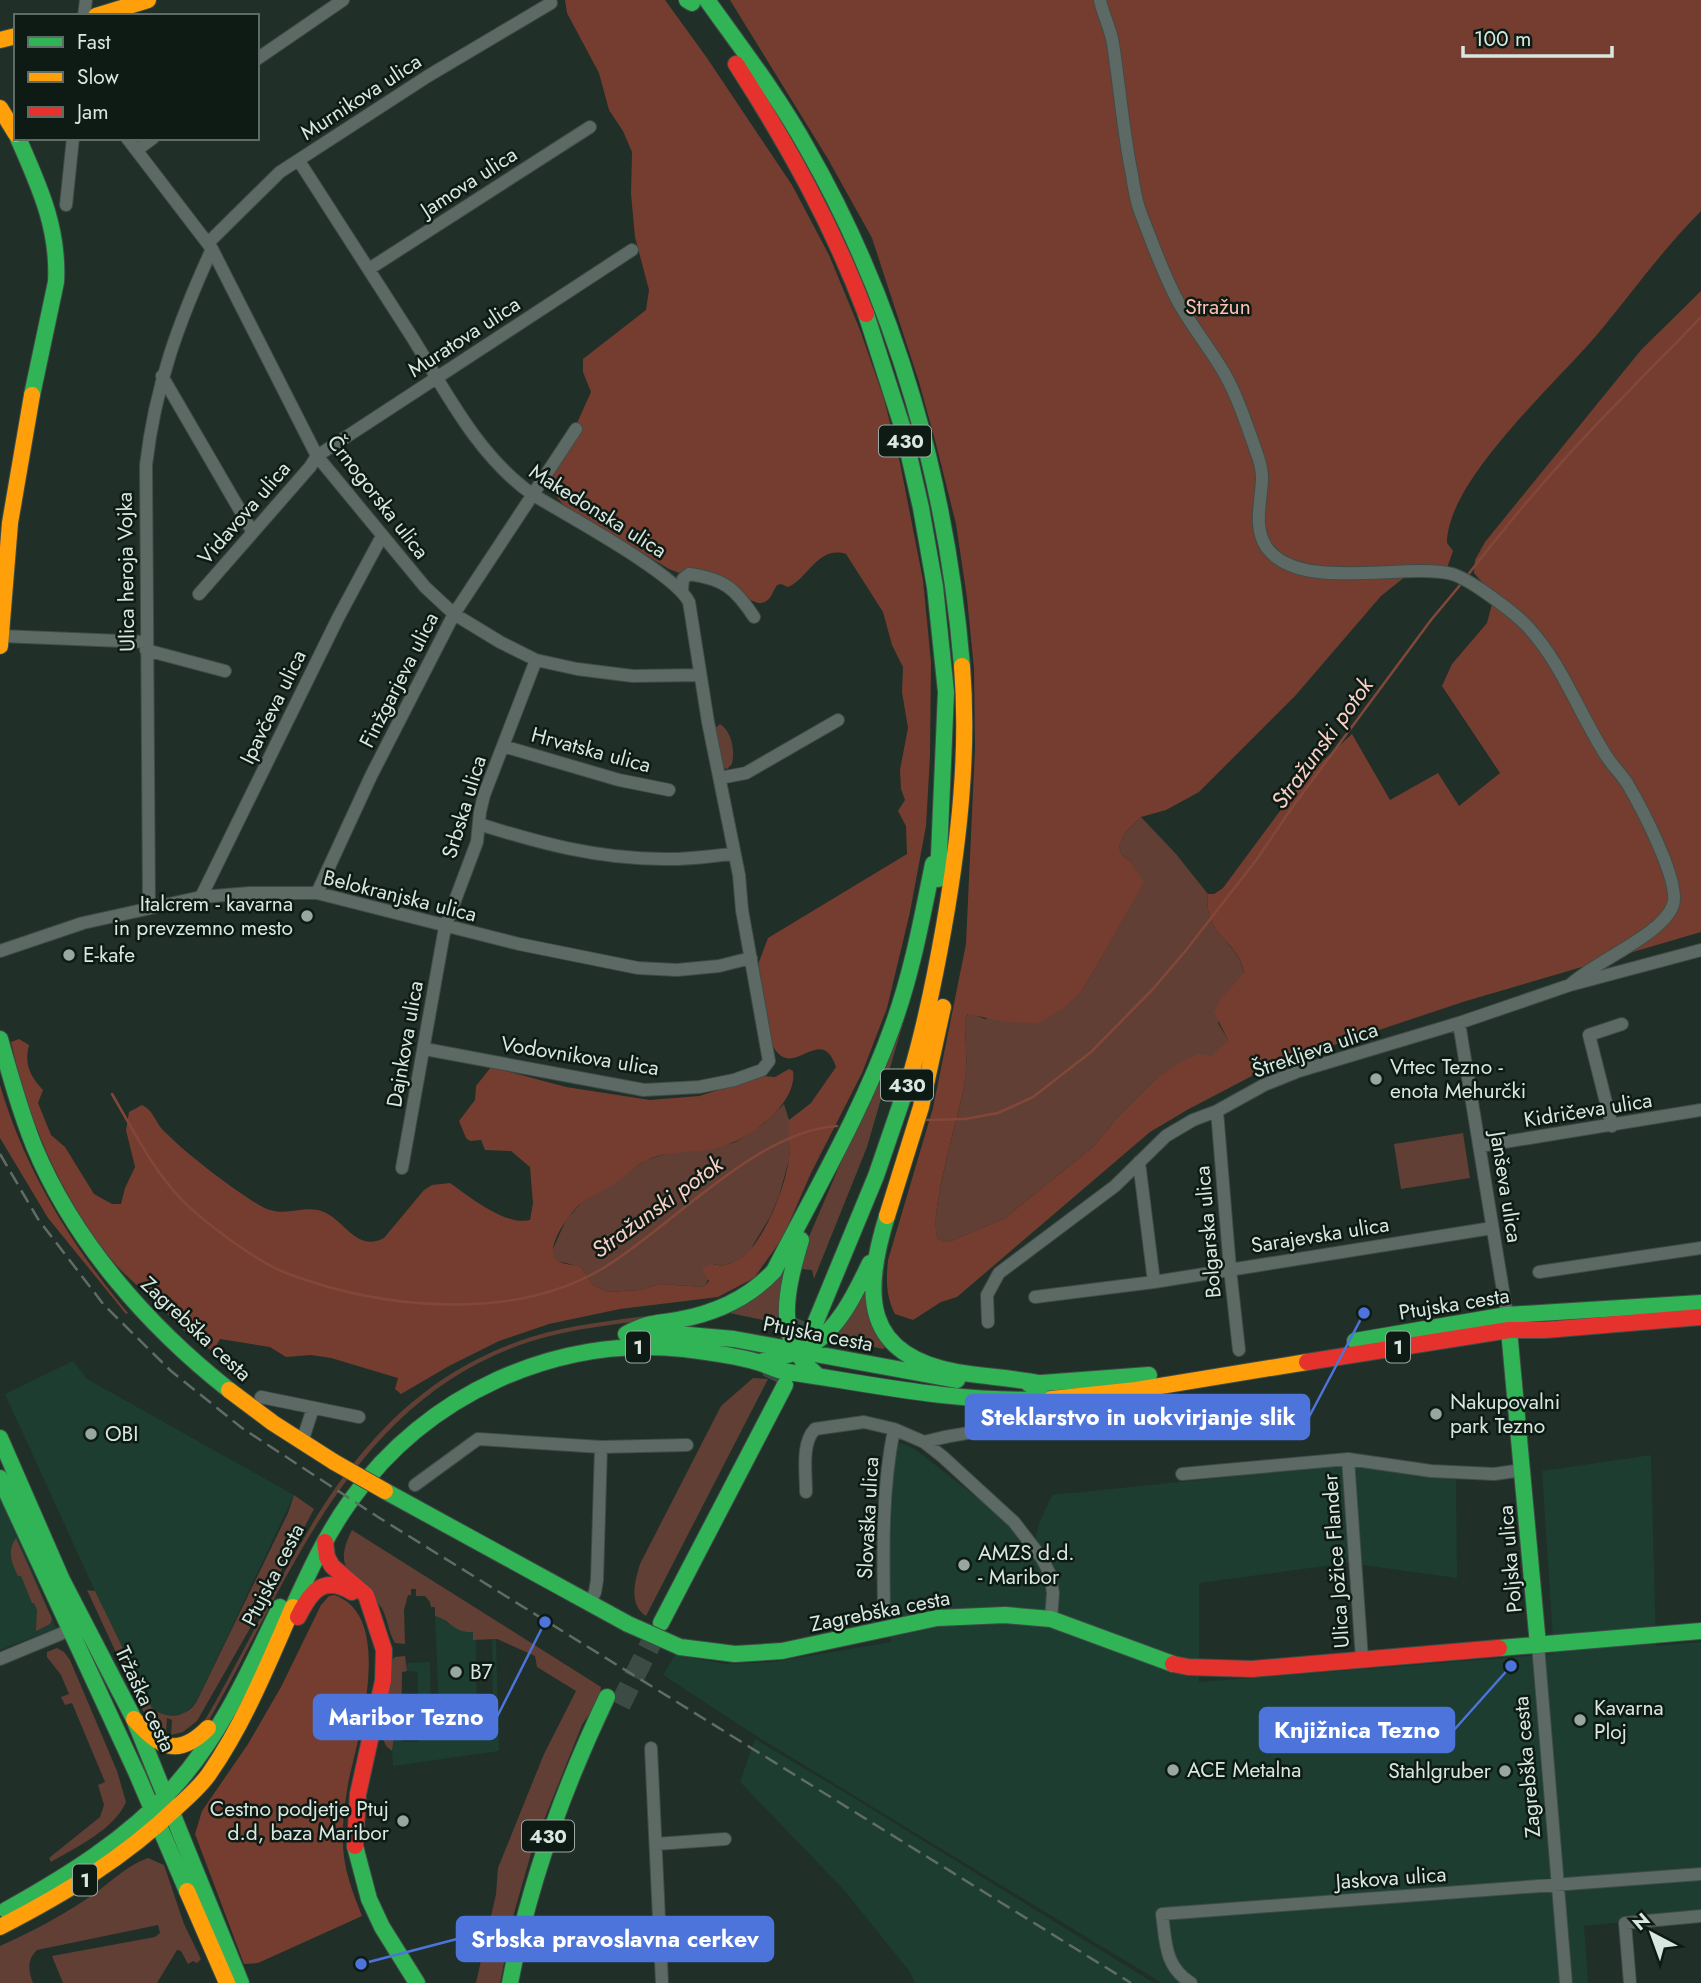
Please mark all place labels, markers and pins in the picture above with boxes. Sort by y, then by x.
place label: Italcrem - kavarna in prevzemno mesto [113,889,293,943]
marker: Italcrem - kavarna in prevzemno mesto [299,908,315,924]
place label: E-kafe [83,940,135,970]
marker: E-kafe [61,947,77,963]
place label: Vrtec Tezno - enota Mehurčki [1390,1052,1526,1106]
marker: Vrtec Tezno - enota Mehurčki [1368,1071,1384,1087]
place label: Nakupovalni park Tezno [1450,1387,1560,1441]
callout: Steklarstvo in uokvirjanje slik [966,1395,1309,1439]
marker: Nakupovalni park Tezno [1428,1406,1444,1422]
place label: OBI [105,1419,138,1449]
marker: OBI [83,1426,99,1442]
place label: AMZS d.d. - Maribor [978,1538,1075,1592]
marker: AMZS d.d. - Maribor [956,1557,972,1573]
place label: B7 [470,1657,492,1687]
marker: B7 [448,1664,464,1680]
place label: Kavarna Ploj [1594,1693,1664,1747]
callout: Maribor Tezno [314,1695,497,1739]
callout: Knjižnica Tezno [1260,1708,1454,1752]
marker: Kavarna Ploj [1572,1712,1588,1728]
place label: ACE Metalna [1187,1755,1301,1785]
place label: Stahlgruber [1388,1756,1492,1786]
marker: ACE Metalna [1165,1762,1181,1778]
marker: Stahlgruber [1497,1763,1513,1779]
place label: Cestno podjetje Ptuj d.d, baza Maribor [210,1794,390,1848]
marker: Cestno podjetje Ptuj d.d, baza Maribor [395,1813,411,1829]
callout: Srbska pravoslavna cerkev [457,1917,773,1961]

